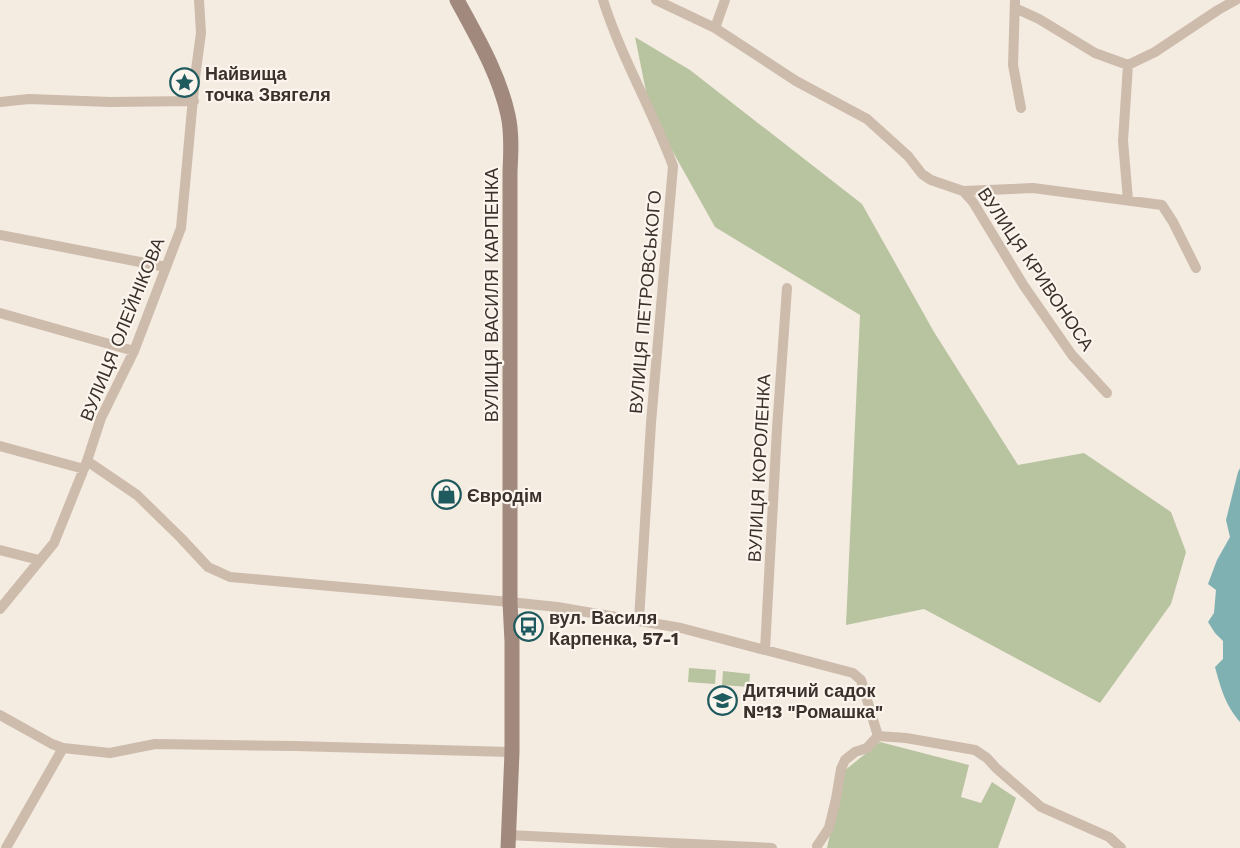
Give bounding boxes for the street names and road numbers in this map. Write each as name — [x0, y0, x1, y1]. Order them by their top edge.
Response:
street label: ВУЛИЦЯ ВАСИЛЯ КАРПЕНКА — [481, 168, 502, 422]
street label: ВУЛИЦЯ КРИВОНОСА — [974, 184, 1098, 354]
street label: ВУЛИЦЯ ПЕТРОВСЬКОГО — [625, 189, 665, 415]
street label: ВУЛИЦЯ ОЛЕЙНІКОВА — [76, 234, 168, 424]
street label: ВУЛИЦЯ КОРОЛЕНКА — [744, 373, 774, 563]

